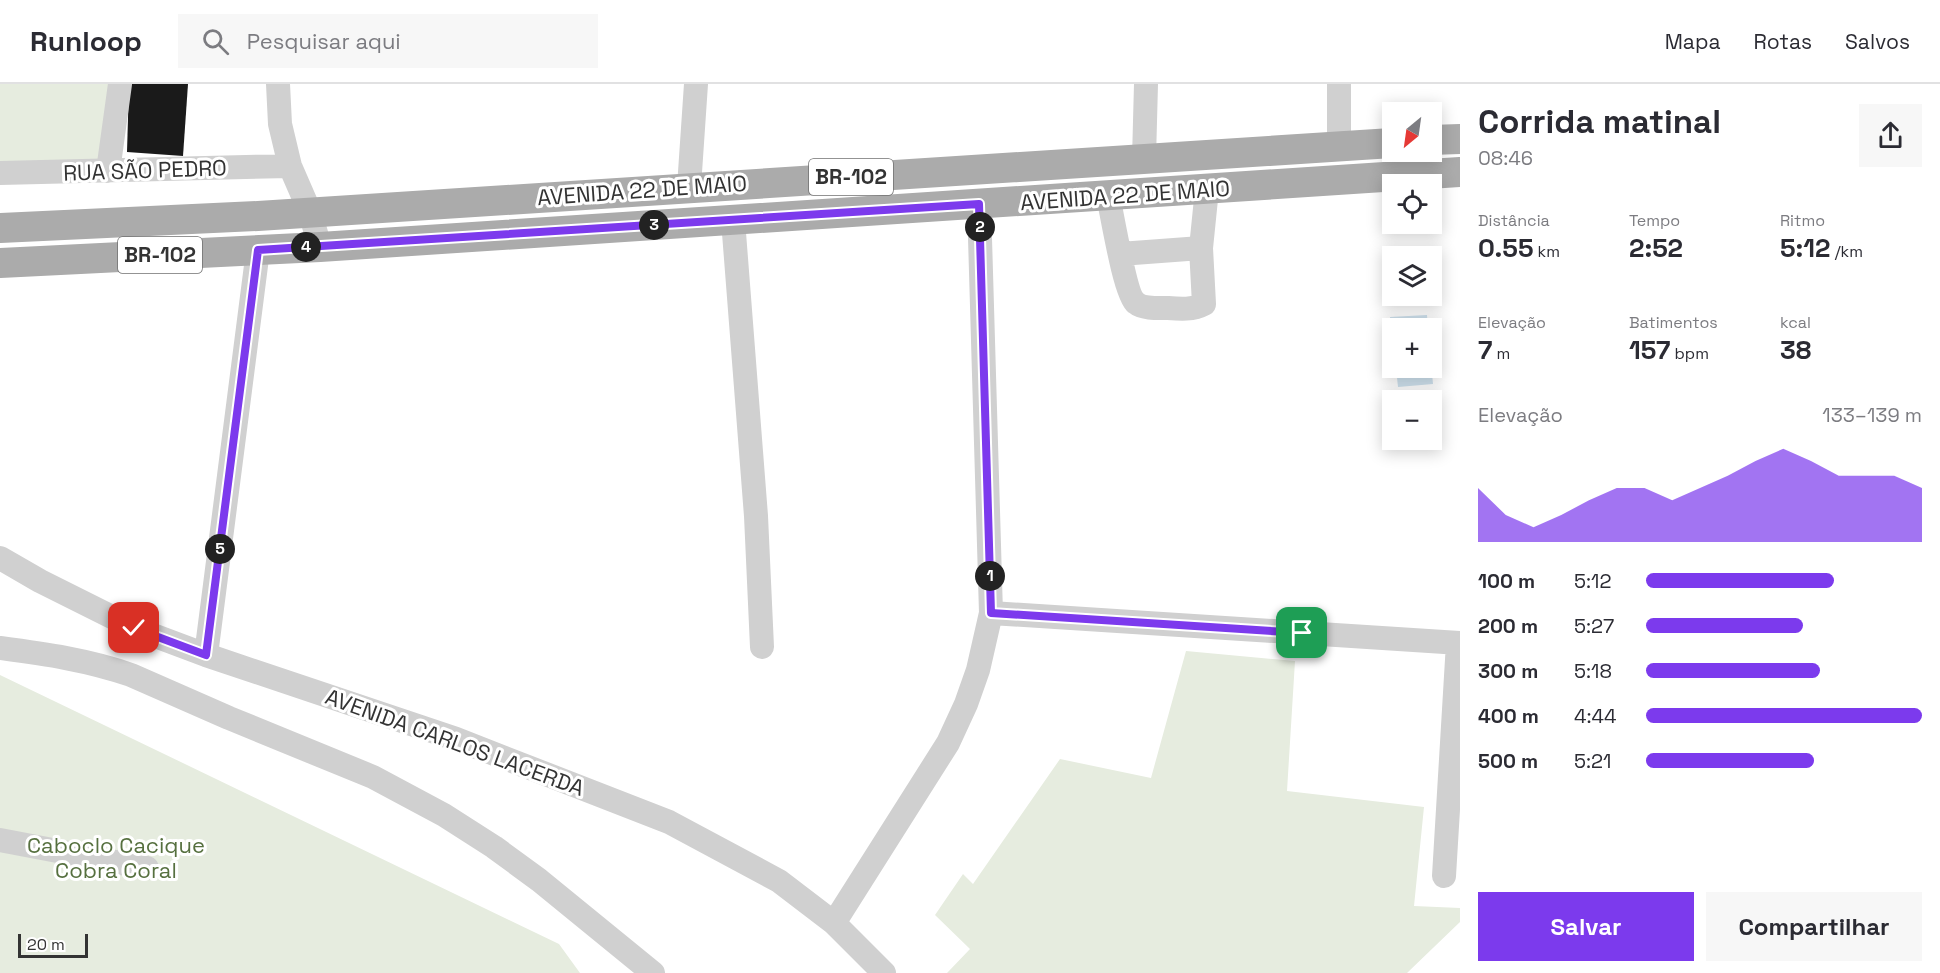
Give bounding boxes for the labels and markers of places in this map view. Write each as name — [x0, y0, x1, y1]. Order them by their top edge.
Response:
pin: 3 — [639, 210, 669, 240]
pin: 2 — [965, 212, 995, 242]
pin: 4 — [291, 232, 321, 262]
pin: 5 — [205, 534, 235, 564]
pin: 1 — [975, 561, 1005, 591]
pin — [108, 602, 159, 653]
pin — [1276, 607, 1327, 658]

